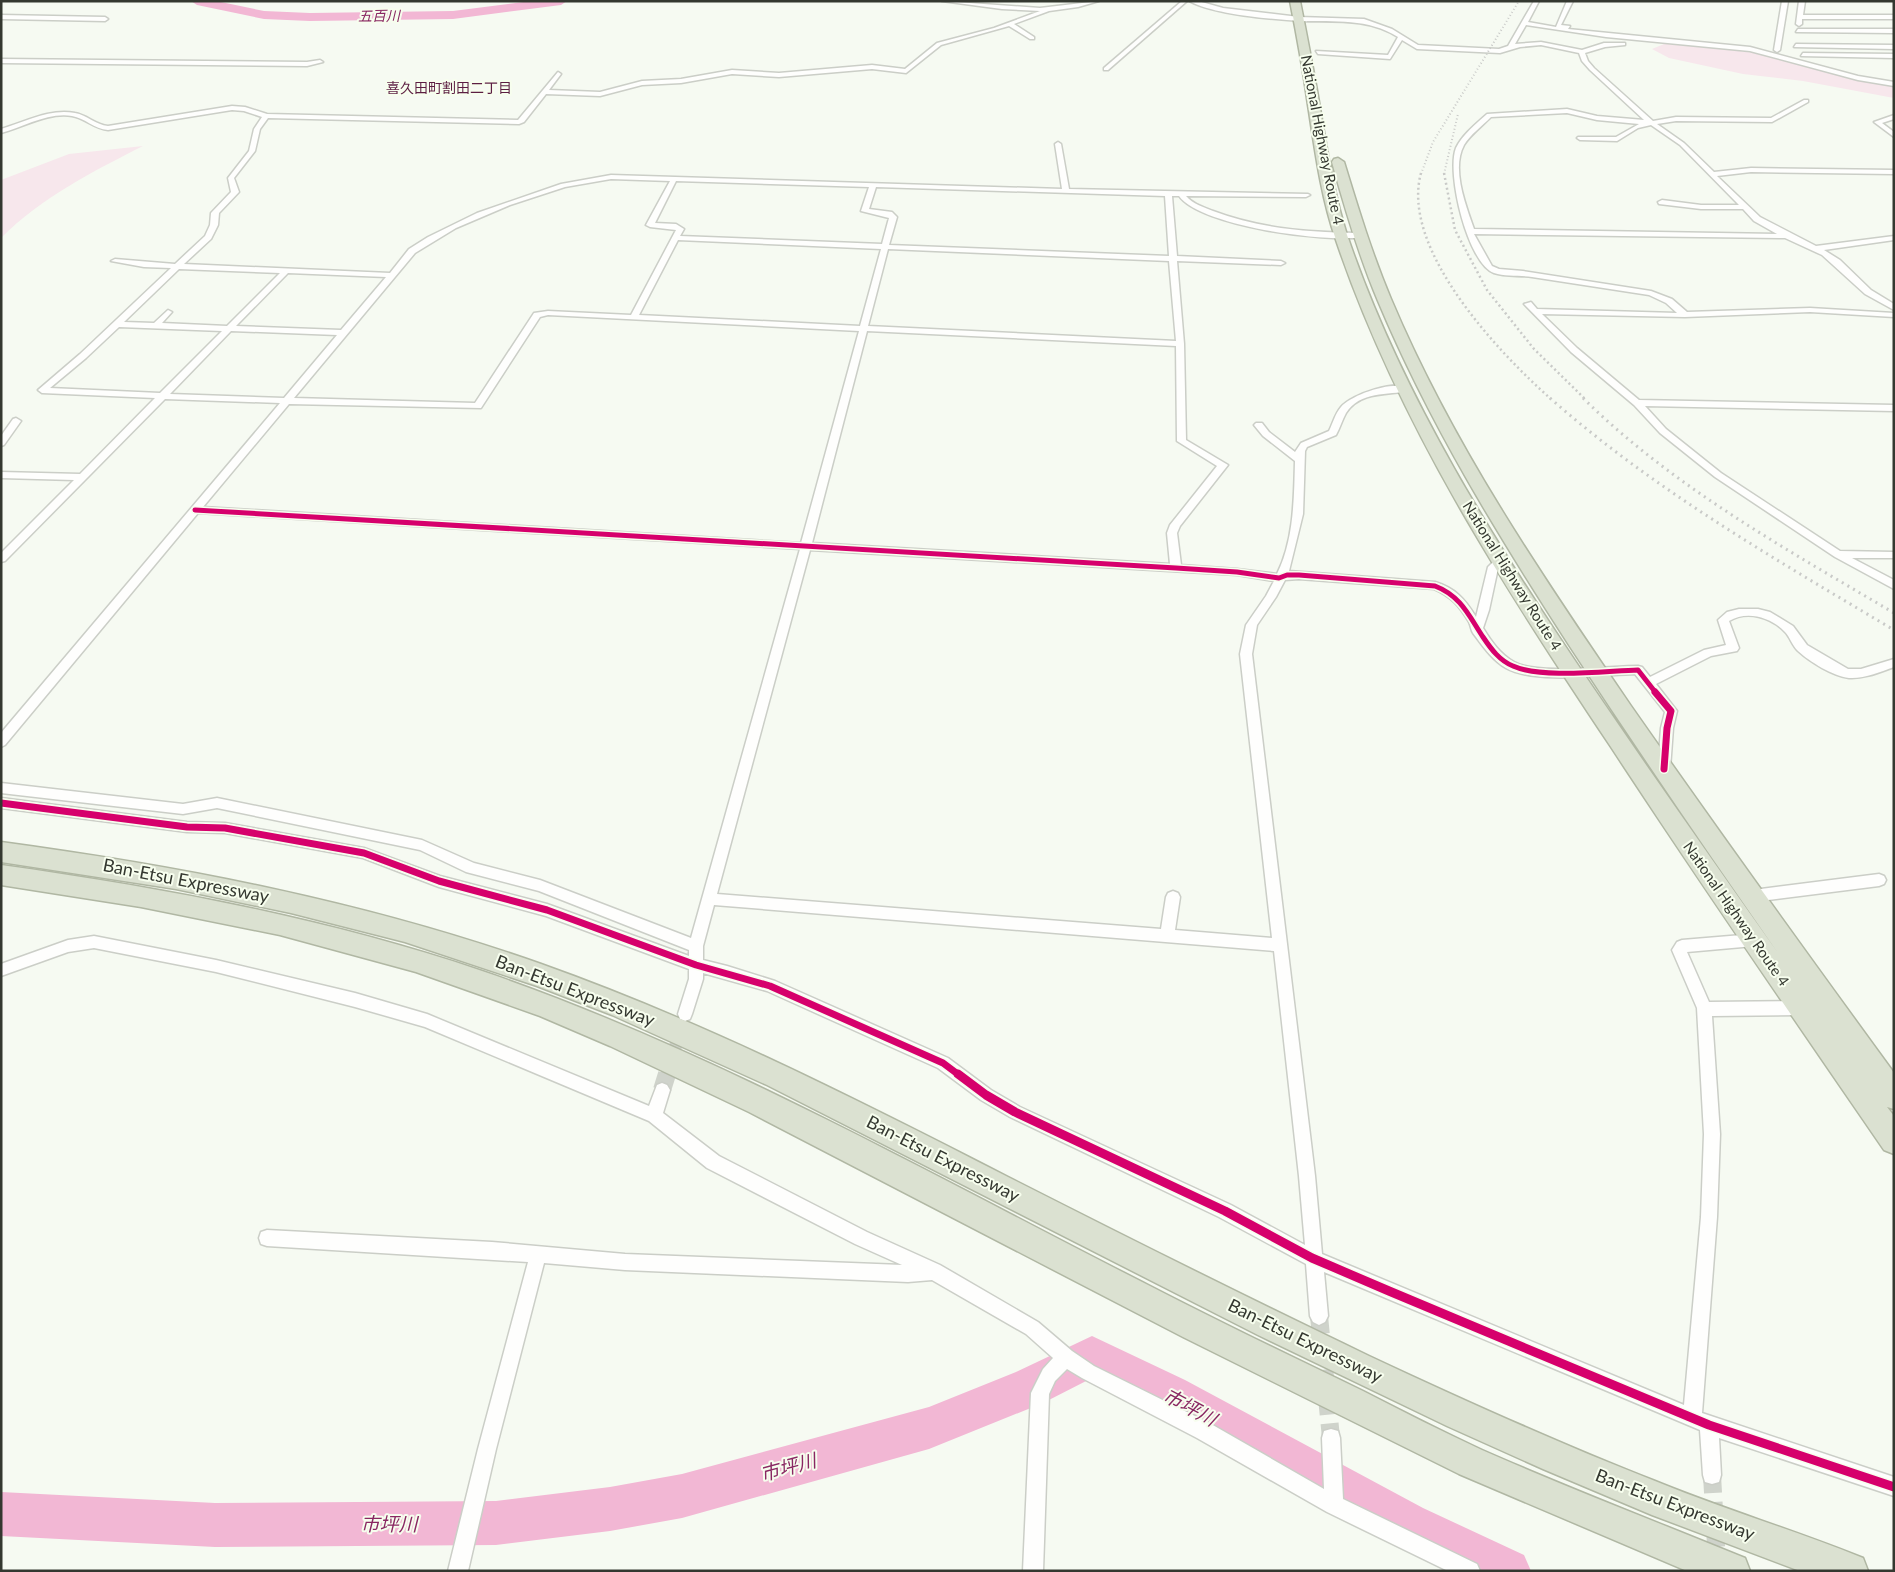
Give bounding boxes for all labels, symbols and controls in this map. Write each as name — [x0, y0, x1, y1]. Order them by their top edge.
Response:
water label: 五百川 — [358, 7, 402, 24]
street label: National Highway Route 4 — [1298, 53, 1348, 226]
district label: 喜久田町割田二丁目 — [386, 79, 512, 96]
street label: National Highway Route 4 — [1460, 498, 1566, 654]
street label: National Highway Route 4 — [1680, 838, 1794, 989]
street label: Ban-Etsu Expressway — [101, 853, 272, 907]
street label: Ban-Etsu Expressway — [493, 950, 659, 1031]
street label: Ban-Etsu Expressway — [863, 1110, 1024, 1207]
street label: Ban-Etsu Expressway — [1225, 1293, 1387, 1387]
water label: 市坪川 — [1160, 1383, 1223, 1431]
water label: 市坪川 — [757, 1448, 820, 1485]
street label: Ban-Etsu Expressway — [1593, 1464, 1759, 1545]
water label: 市坪川 — [360, 1512, 419, 1535]

